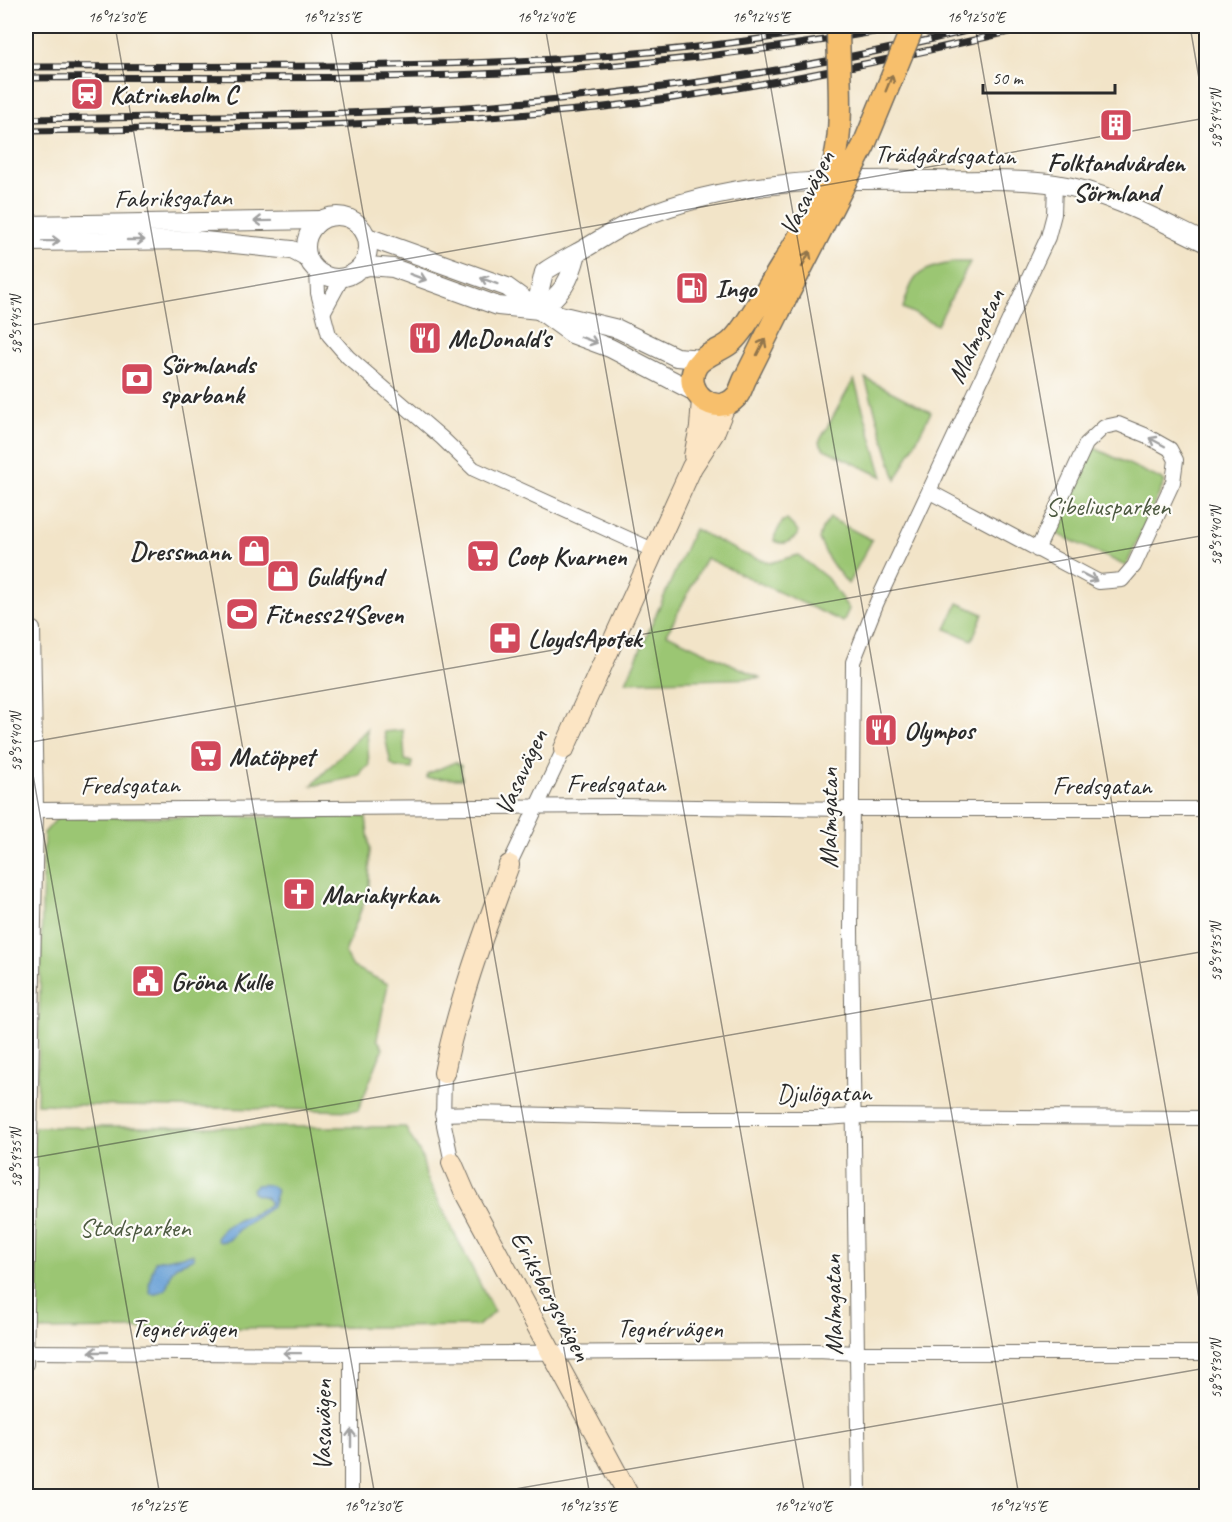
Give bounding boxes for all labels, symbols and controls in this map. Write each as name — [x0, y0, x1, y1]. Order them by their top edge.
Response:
text: 16°12'30"E — [88, 8, 148, 27]
text: 16°12'35"E — [303, 8, 363, 27]
text: 16°12'40"E — [517, 8, 577, 27]
text: 16°12'45"E — [732, 8, 792, 27]
text: 16°12'50"E — [947, 8, 1007, 27]
scale bar — [983, 57, 1115, 95]
text: 50 m — [992, 67, 1025, 89]
one-way arrow — [885, 74, 896, 93]
station icon: Katrineholm C — [69, 76, 105, 112]
place label: Katrineholm C — [110, 78, 241, 111]
text: 58°59'45"N — [1207, 86, 1226, 149]
building icon: Folktandvården Sörmland — [1098, 107, 1134, 143]
street label: Trädgårdsgatan — [874, 137, 1017, 173]
street label: Vasavägen — [772, 145, 843, 241]
place label: Folktandvården Sörmland — [1047, 146, 1187, 209]
street label: Fabriksgatan — [114, 180, 233, 216]
one-way arrow — [253, 215, 273, 227]
one-way arrow — [125, 234, 145, 246]
one-way arrow — [41, 236, 61, 247]
one-way arrow — [800, 251, 812, 268]
fuel station icon: Ingo — [674, 270, 710, 306]
place label: Ingo — [715, 272, 758, 305]
one-way arrow — [408, 273, 427, 284]
one-way arrow — [480, 274, 499, 285]
street label: Malmgatan — [940, 283, 1012, 389]
text: 58°59'45"N — [7, 292, 26, 355]
restaurant icon: McDonald's — [407, 320, 443, 356]
place label: McDonald's — [448, 322, 554, 355]
one-way arrow — [579, 335, 598, 346]
one-way arrow — [756, 338, 767, 356]
place label: Sörmlands sparbank — [160, 348, 258, 411]
bank icon: Sörmlands sparbank — [119, 361, 155, 397]
one-way arrow — [1149, 436, 1166, 448]
park label: Sibeliusparken — [1046, 490, 1172, 523]
text: 58°59'40"N — [1207, 503, 1226, 566]
shop icon: Dressmann — [236, 533, 272, 569]
place label: Dressmann — [130, 535, 233, 568]
supermarket icon: Coop Kvarnen — [465, 538, 501, 574]
place label: Coop Kvarnen — [506, 540, 628, 573]
shop icon: Guldfynd — [265, 558, 301, 594]
place label: Guldfynd — [306, 560, 387, 593]
one-way arrow — [1080, 571, 1097, 583]
sports icon: Fitness24Seven — [224, 596, 260, 632]
place label: Fitness24Seven — [265, 598, 405, 631]
pharmacy icon: LloydsApotek — [487, 620, 523, 656]
place label: LloydsApotek — [528, 622, 644, 655]
text: 58°59'40"N — [7, 709, 26, 772]
restaurant icon: Olympos — [863, 712, 899, 748]
place label: Olympos — [904, 714, 977, 747]
street label: Vasavägen — [487, 723, 555, 820]
supermarket icon: Matöppet — [188, 738, 224, 774]
place label: Matöppet — [229, 740, 319, 773]
street label: Fredsgatan — [566, 767, 667, 800]
street label: Malmgatan — [812, 767, 845, 869]
street label: Fredsgatan — [80, 768, 181, 802]
street label: Fredsgatan — [1052, 769, 1153, 802]
church icon: Mariakyrkan — [281, 876, 317, 912]
place label: Mariakyrkan — [322, 878, 441, 911]
text: 58°59'35"N — [1207, 919, 1226, 982]
public building icon: Gröna Kulle — [130, 963, 166, 999]
place label: Gröna Kulle — [171, 965, 274, 998]
street label: Djulögatan — [776, 1076, 873, 1110]
text: 58°59'35"N — [7, 1125, 26, 1188]
park label: Stadsparken — [79, 1211, 192, 1244]
street label: Eriksbergsvägen — [503, 1225, 599, 1367]
street label: Malmgatan — [816, 1254, 850, 1356]
street label: Tegnérvägen — [131, 1312, 237, 1345]
street label: Tegnérvägen — [617, 1312, 723, 1345]
text: 58°59'30"N — [1207, 1336, 1226, 1399]
one-way arrow — [88, 1346, 108, 1358]
one-way arrow — [283, 1347, 303, 1359]
street label: Vasavägen — [306, 1379, 339, 1471]
one-way arrow — [345, 1429, 357, 1449]
text: 16°12'25"E — [129, 1497, 189, 1516]
text: 16°12'30"E — [344, 1497, 404, 1516]
text: 16°12'35"E — [559, 1497, 619, 1516]
text: 16°12'40"E — [774, 1497, 834, 1516]
text: 16°12'45"E — [989, 1497, 1049, 1516]

